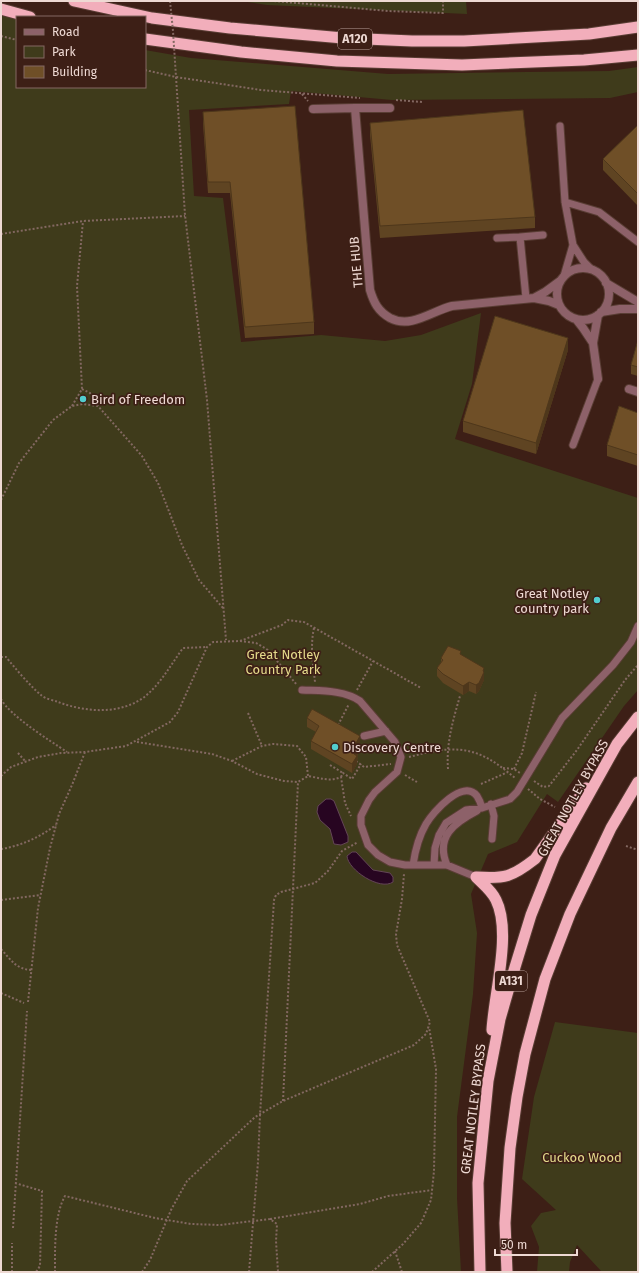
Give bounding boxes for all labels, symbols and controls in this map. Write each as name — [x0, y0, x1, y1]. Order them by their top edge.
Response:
legend — [16, 16, 146, 88]
text: Road — [52, 25, 80, 39]
road number: A120 — [338, 29, 372, 49]
text: Park — [52, 45, 76, 59]
text: Building — [52, 65, 98, 79]
street label: THE HUB — [346, 236, 366, 288]
place label: Bird of Freedom — [91, 392, 185, 407]
marker: Bird of Freedom — [78, 394, 88, 404]
place label: Great Notley country park — [514, 586, 590, 616]
marker: Great Notley country park — [592, 595, 602, 605]
park label: Great Notley Country Park — [246, 647, 321, 677]
street label: GREAT NOTLEY BYPASS — [535, 737, 611, 859]
place label: Discovery Centre — [343, 740, 441, 755]
marker: Discovery Centre — [330, 742, 340, 752]
road number: A131 — [495, 971, 527, 991]
street label: GREAT NOTLEY BYPASS — [458, 1043, 488, 1175]
park label: Cuckoo Wood — [542, 1150, 622, 1165]
scale bar — [495, 1231, 577, 1257]
text: 50 m — [501, 1238, 527, 1252]

